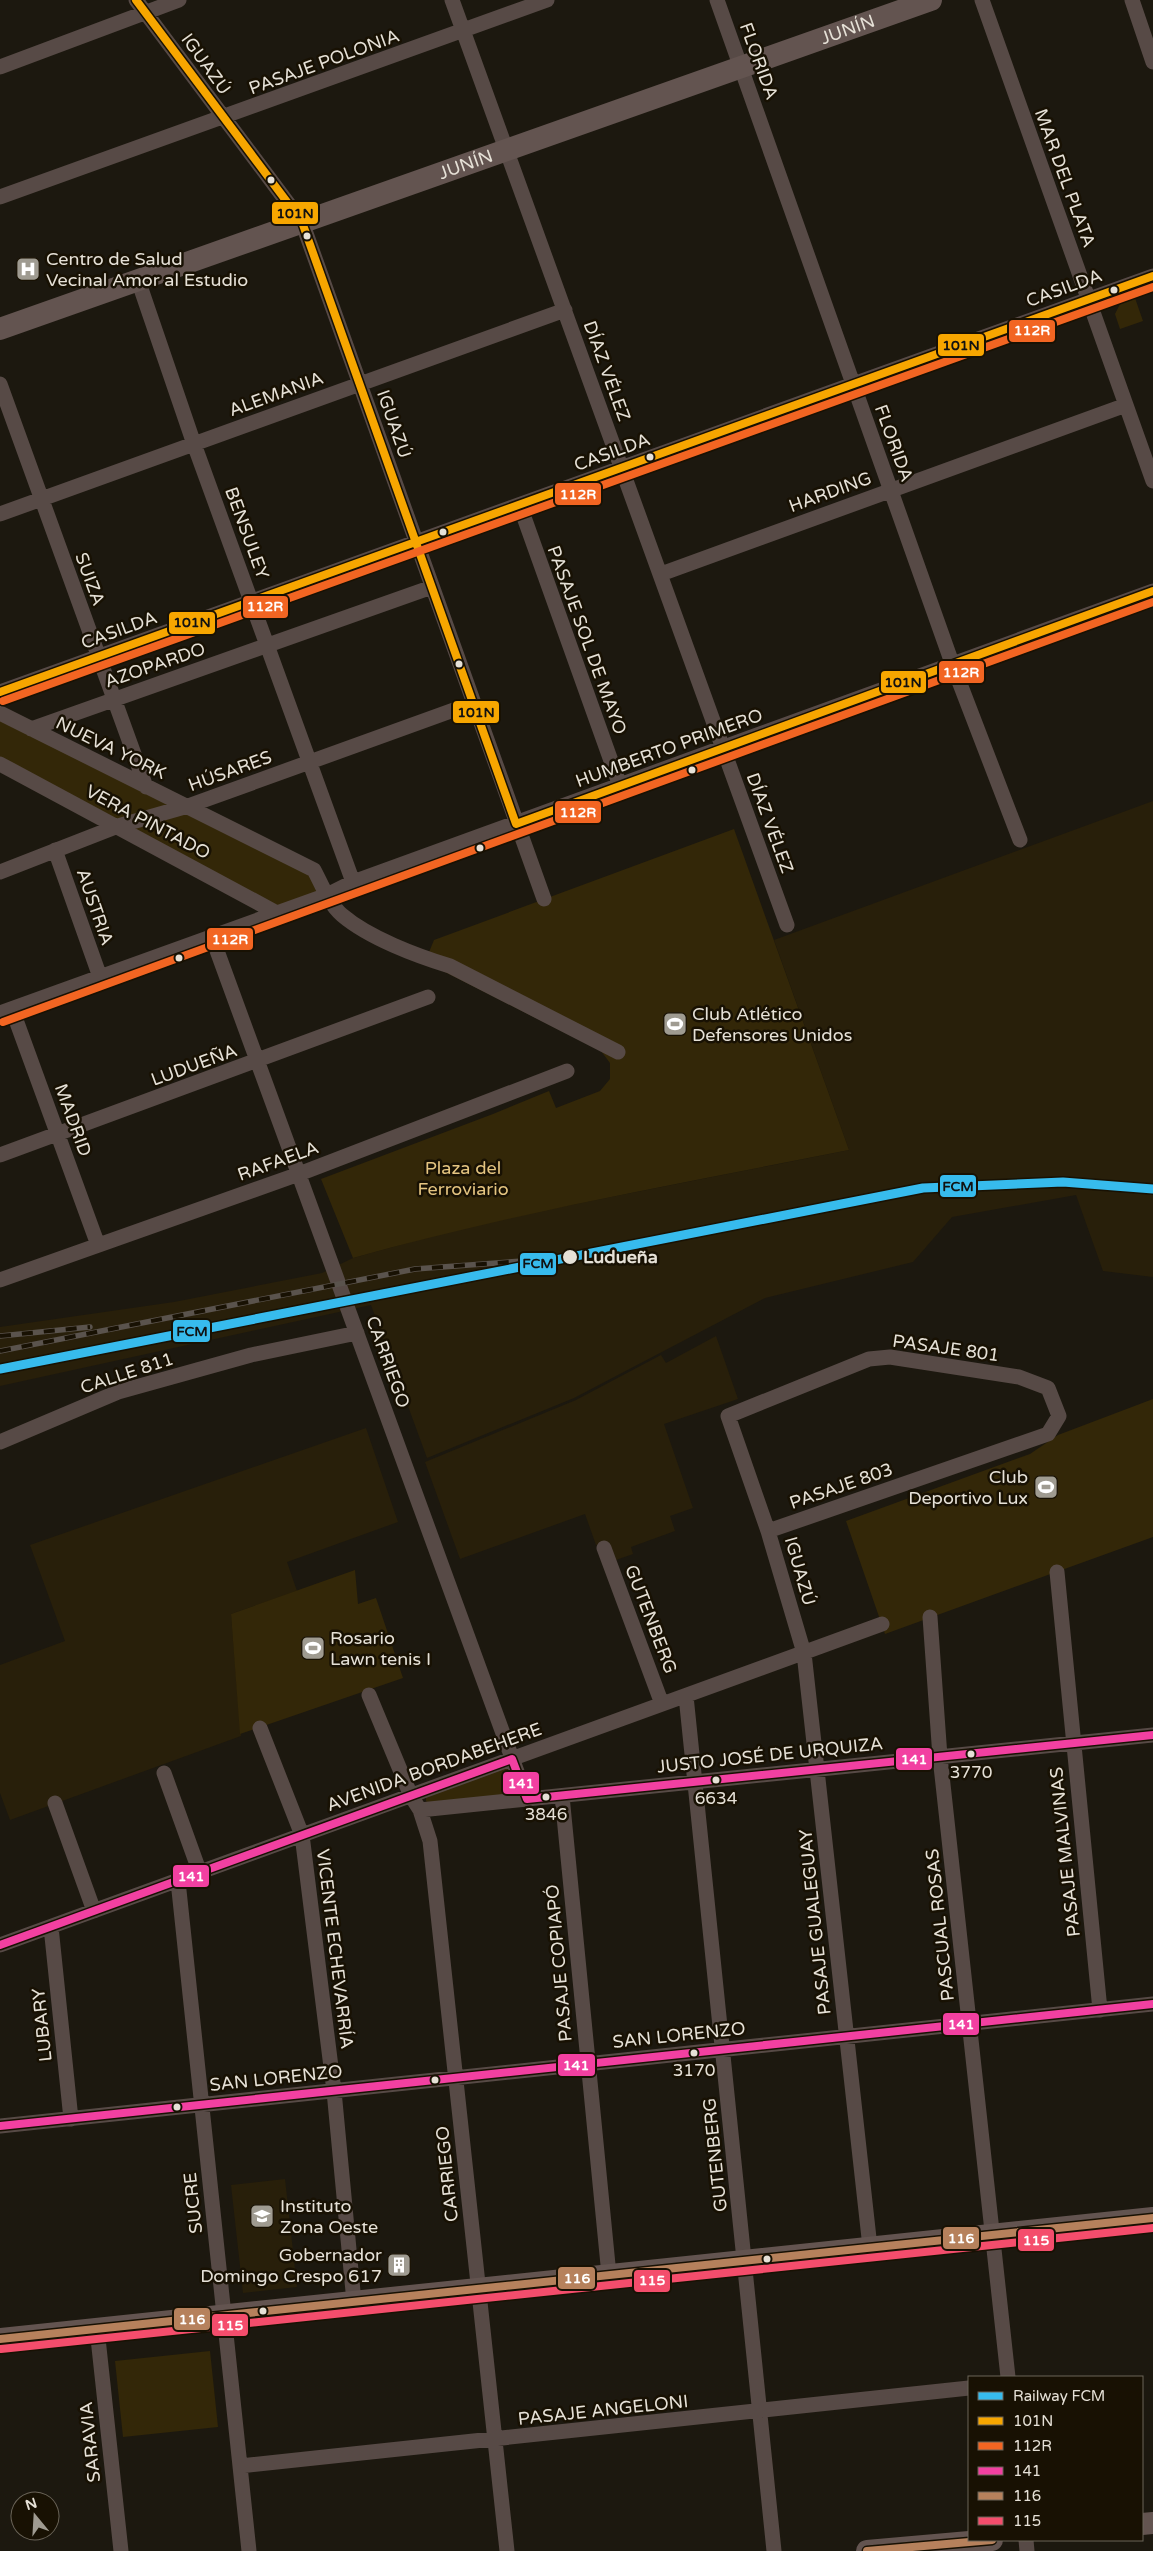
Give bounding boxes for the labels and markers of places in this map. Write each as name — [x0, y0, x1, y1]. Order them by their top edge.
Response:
unlabelled marker — [266, 175, 276, 185]
unlabelled marker — [302, 231, 312, 241]
place label: Centro de Salud Vecinal Amor al Estudio — [46, 248, 248, 291]
hospital icon: Centro de Salud Vecinal Amor al Estudio — [15, 256, 41, 282]
unlabelled marker — [1109, 285, 1119, 295]
unlabelled marker — [645, 452, 655, 462]
unlabelled marker — [438, 527, 448, 537]
unlabelled marker — [454, 659, 464, 669]
unlabelled marker — [687, 765, 697, 775]
unlabelled marker — [475, 843, 485, 853]
unlabelled marker — [174, 953, 184, 963]
place label: Club Atlético Defensores Unidos — [692, 1003, 852, 1046]
sports icon: Club Atlético Defensores Unidos — [662, 1011, 688, 1037]
place label: Ludueña — [583, 1246, 658, 1268]
marker: Ludueña — [561, 1248, 579, 1266]
place label: Club Deportivo Lux — [908, 1466, 1028, 1509]
sports icon: Club Deportivo Lux — [1033, 1474, 1059, 1500]
place label: Rosario Lawn tenis I — [330, 1627, 431, 1670]
sports icon: Rosario Lawn tenis I — [300, 1635, 326, 1661]
marker: 3770 — [966, 1749, 976, 1759]
place label: 3770 — [950, 1762, 992, 1783]
marker: 6634 — [711, 1775, 721, 1785]
place label: 6634 — [695, 1788, 738, 1809]
marker: 3846 — [541, 1792, 551, 1802]
place label: 3846 — [525, 1804, 567, 1825]
marker: 3170 — [689, 2048, 699, 2058]
place label: 3170 — [673, 2060, 715, 2081]
unlabelled marker — [430, 2075, 440, 2085]
unlabelled marker — [172, 2102, 182, 2112]
place label: Instituto Zona Oeste — [280, 2195, 378, 2238]
school or university icon: Instituto Zona Oeste — [249, 2203, 275, 2229]
place label: Gobernador Domingo Crespo 617 — [200, 2244, 382, 2287]
building icon: Gobernador Domingo Crespo 617 — [386, 2252, 412, 2278]
unlabelled marker — [762, 2254, 772, 2264]
unlabelled marker — [258, 2306, 268, 2316]

